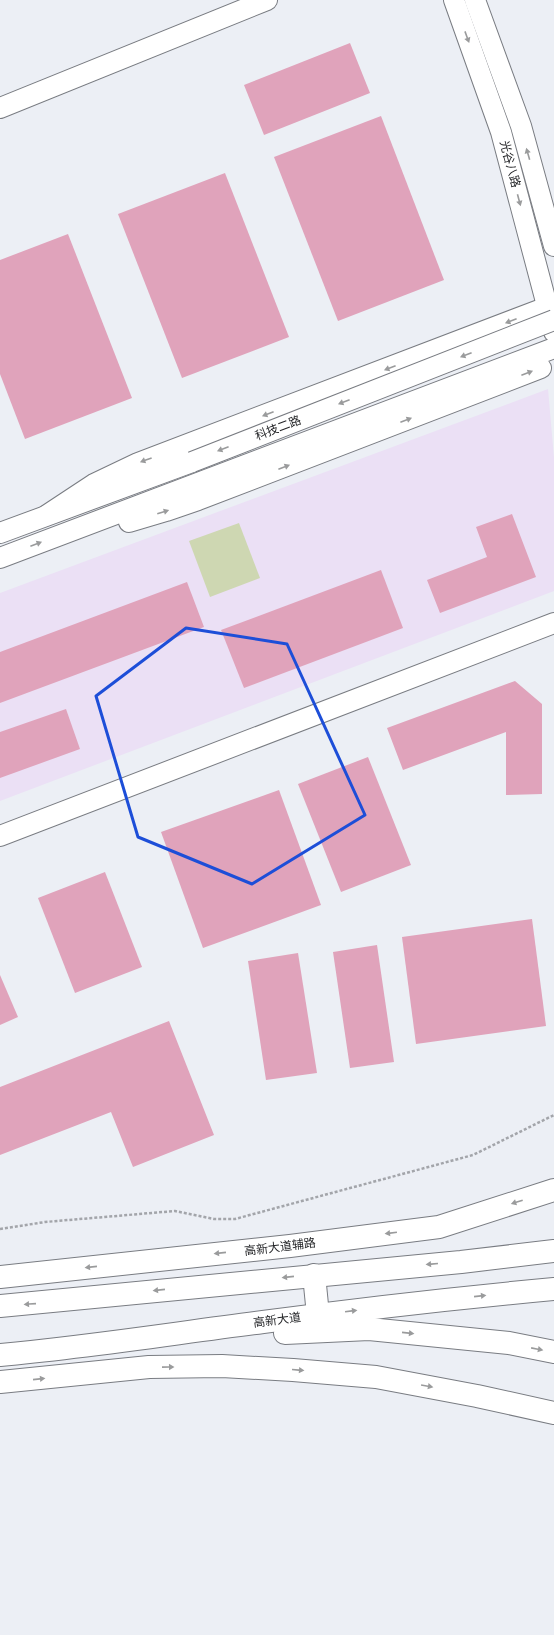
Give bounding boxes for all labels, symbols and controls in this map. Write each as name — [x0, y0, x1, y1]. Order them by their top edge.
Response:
one-way arrow — [465, 31, 471, 43]
street label: 光谷八路 — [497, 139, 523, 189]
one-way arrow — [525, 148, 531, 161]
one-way arrow — [517, 194, 523, 207]
one-way arrow — [505, 319, 517, 325]
one-way arrow — [459, 352, 471, 358]
one-way arrow — [383, 365, 395, 371]
one-way arrow — [521, 370, 533, 376]
one-way arrow — [338, 400, 350, 406]
one-way arrow — [262, 411, 274, 417]
street label: 科技二路 — [253, 413, 303, 443]
one-way arrow — [400, 416, 412, 422]
one-way arrow — [217, 447, 229, 453]
one-way arrow — [140, 457, 152, 463]
one-way arrow — [279, 463, 291, 469]
one-way arrow — [157, 509, 169, 515]
one-way arrow — [31, 541, 43, 547]
one-way arrow — [511, 1199, 523, 1205]
one-way arrow — [385, 1230, 397, 1236]
street label: 高新大道辅路 — [243, 1236, 317, 1258]
one-way arrow — [214, 1250, 226, 1257]
one-way arrow — [426, 1261, 438, 1268]
one-way arrow — [85, 1264, 97, 1271]
one-way arrow — [282, 1274, 294, 1281]
one-way arrow — [153, 1287, 165, 1294]
one-way arrow — [474, 1293, 486, 1300]
one-way arrow — [24, 1300, 36, 1307]
one-way arrow — [345, 1308, 357, 1314]
street label: 高新大道 — [252, 1310, 302, 1330]
one-way arrow — [402, 1330, 414, 1336]
one-way arrow — [531, 1346, 543, 1352]
one-way arrow — [162, 1364, 175, 1370]
one-way arrow — [292, 1367, 304, 1373]
one-way arrow — [33, 1375, 45, 1382]
one-way arrow — [421, 1384, 433, 1390]

